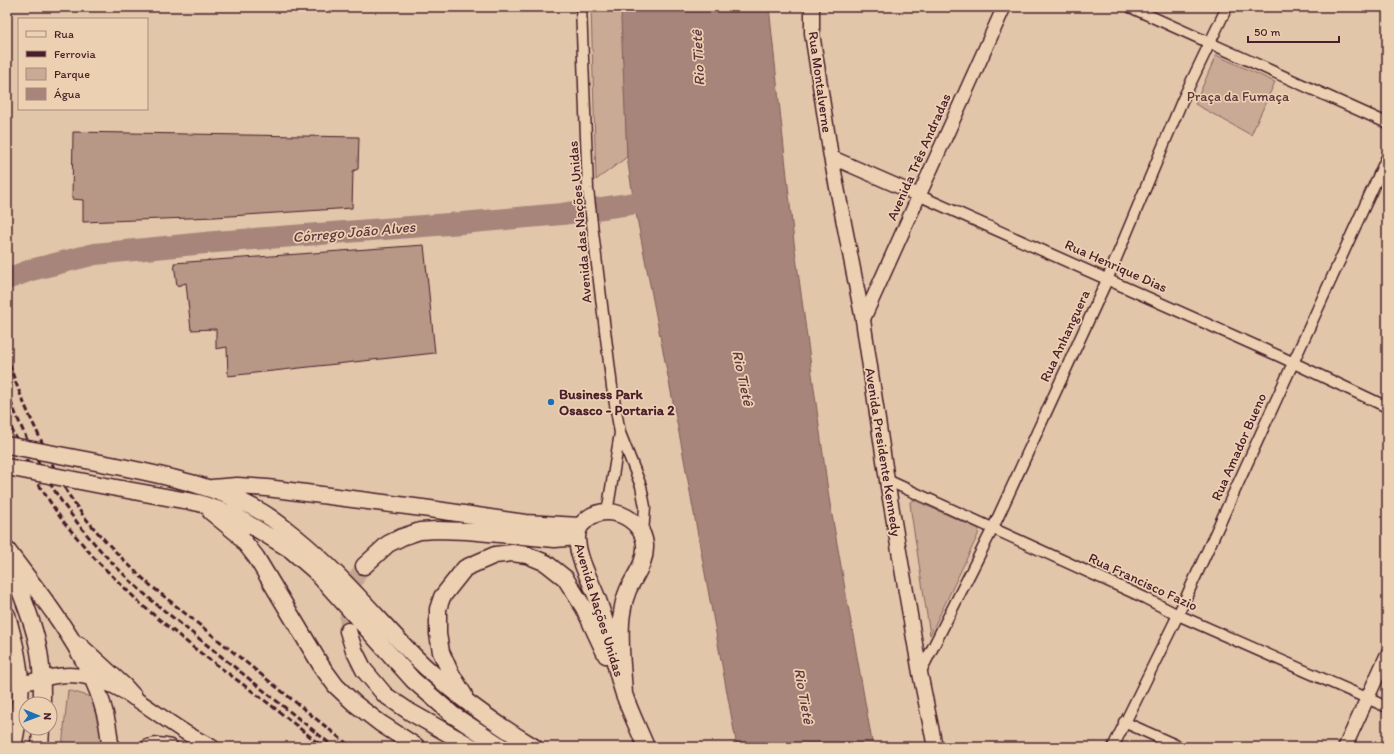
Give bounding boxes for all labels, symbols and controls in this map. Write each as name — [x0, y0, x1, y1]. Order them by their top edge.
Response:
legend — [18, 18, 148, 110]
scale bar — [1248, 18, 1339, 44]
text: 50 m — [1254, 25, 1280, 39]
text: Rua — [54, 27, 74, 41]
water label: Rio Tietê — [687, 28, 708, 86]
street label: Rua Montalverne — [804, 30, 836, 134]
text: Ferrovia — [54, 47, 96, 61]
text: Parque — [54, 67, 90, 81]
text: Água — [54, 87, 80, 101]
park label: Praça da Fumaça — [1187, 88, 1290, 105]
street label: Avenida Três Andradas — [883, 91, 955, 223]
street label: Avenida das Nações Unidas — [564, 140, 596, 304]
water label: Córrego João Alves — [292, 218, 417, 246]
street label: Rua Henrique Dias — [1062, 236, 1170, 296]
street label: Rua Anhanguera — [1036, 287, 1094, 385]
water label: Rio Tietê — [728, 349, 758, 409]
street label: Avenida Presidente Kennedy — [861, 366, 905, 538]
place label: Business Park Osasco - Portaria 2 — [559, 386, 675, 419]
street label: Rua Amador Bueno — [1208, 391, 1270, 503]
marker: Business Park Osasco - Portaria 2 — [546, 397, 556, 407]
street label: Avenida Nações Unidas — [571, 541, 627, 679]
street label: Rua Francisco Fazio — [1086, 549, 1200, 615]
water label: Rio Tietê — [790, 667, 818, 727]
north arrow — [18, 696, 58, 736]
text: N — [41, 712, 54, 720]

